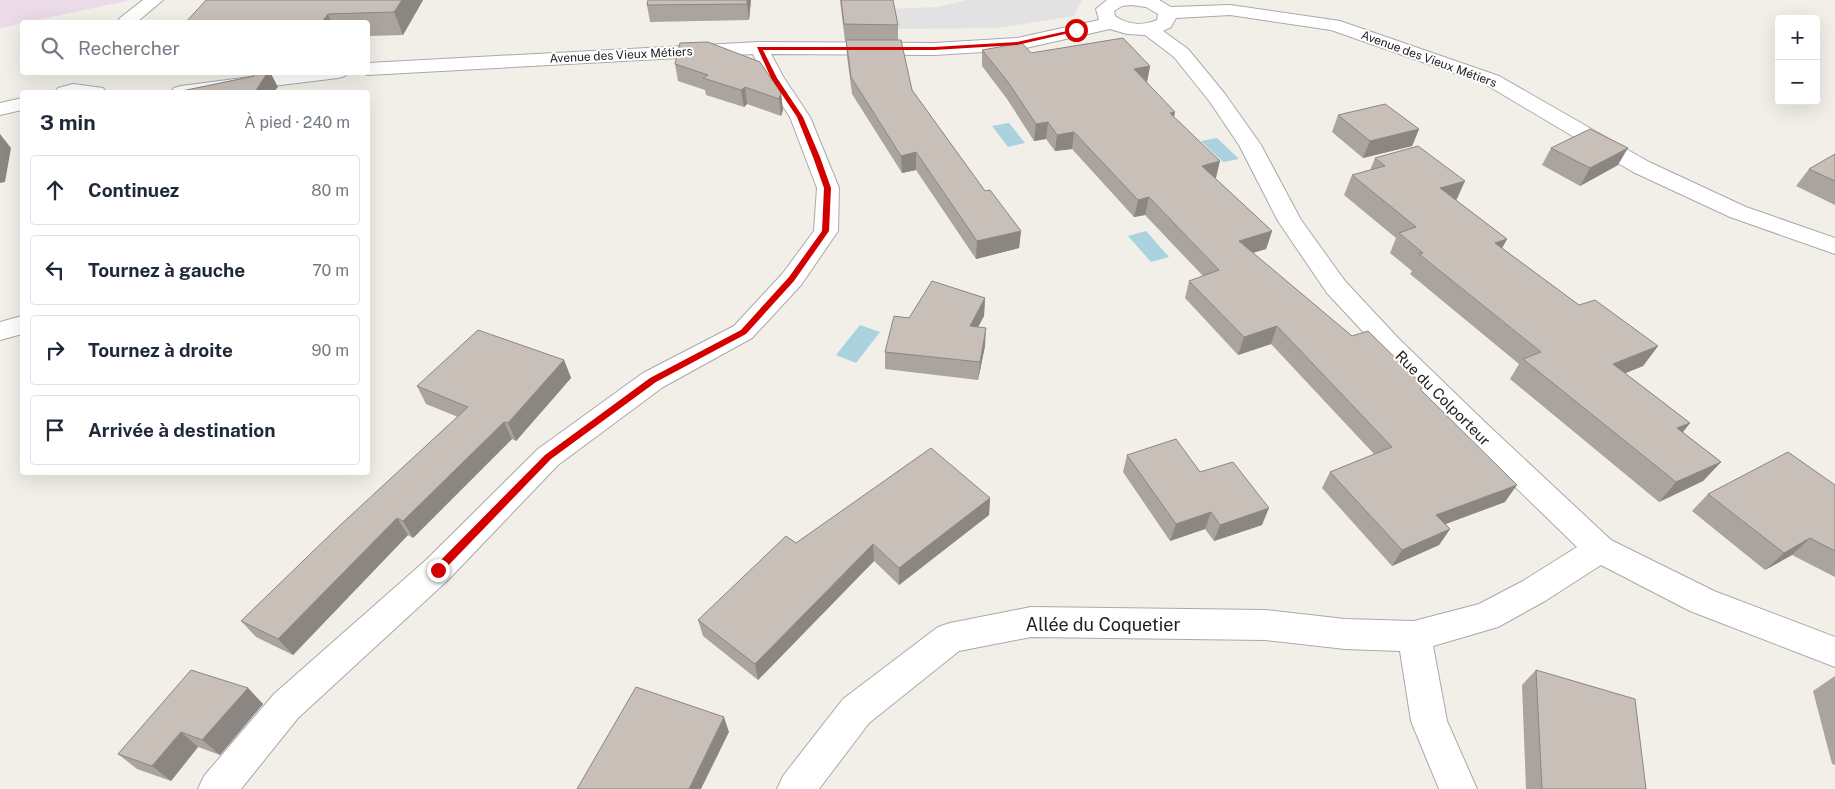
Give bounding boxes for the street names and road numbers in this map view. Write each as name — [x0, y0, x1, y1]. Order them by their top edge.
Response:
street label: Avenue des Vieux Métiers — [1359, 28, 1499, 90]
street label: Avenue des Vieux Métiers — [549, 44, 693, 66]
street label: Rue du Colporteur — [1392, 347, 1494, 449]
street label: Allée du Coquetier — [1025, 614, 1181, 635]

